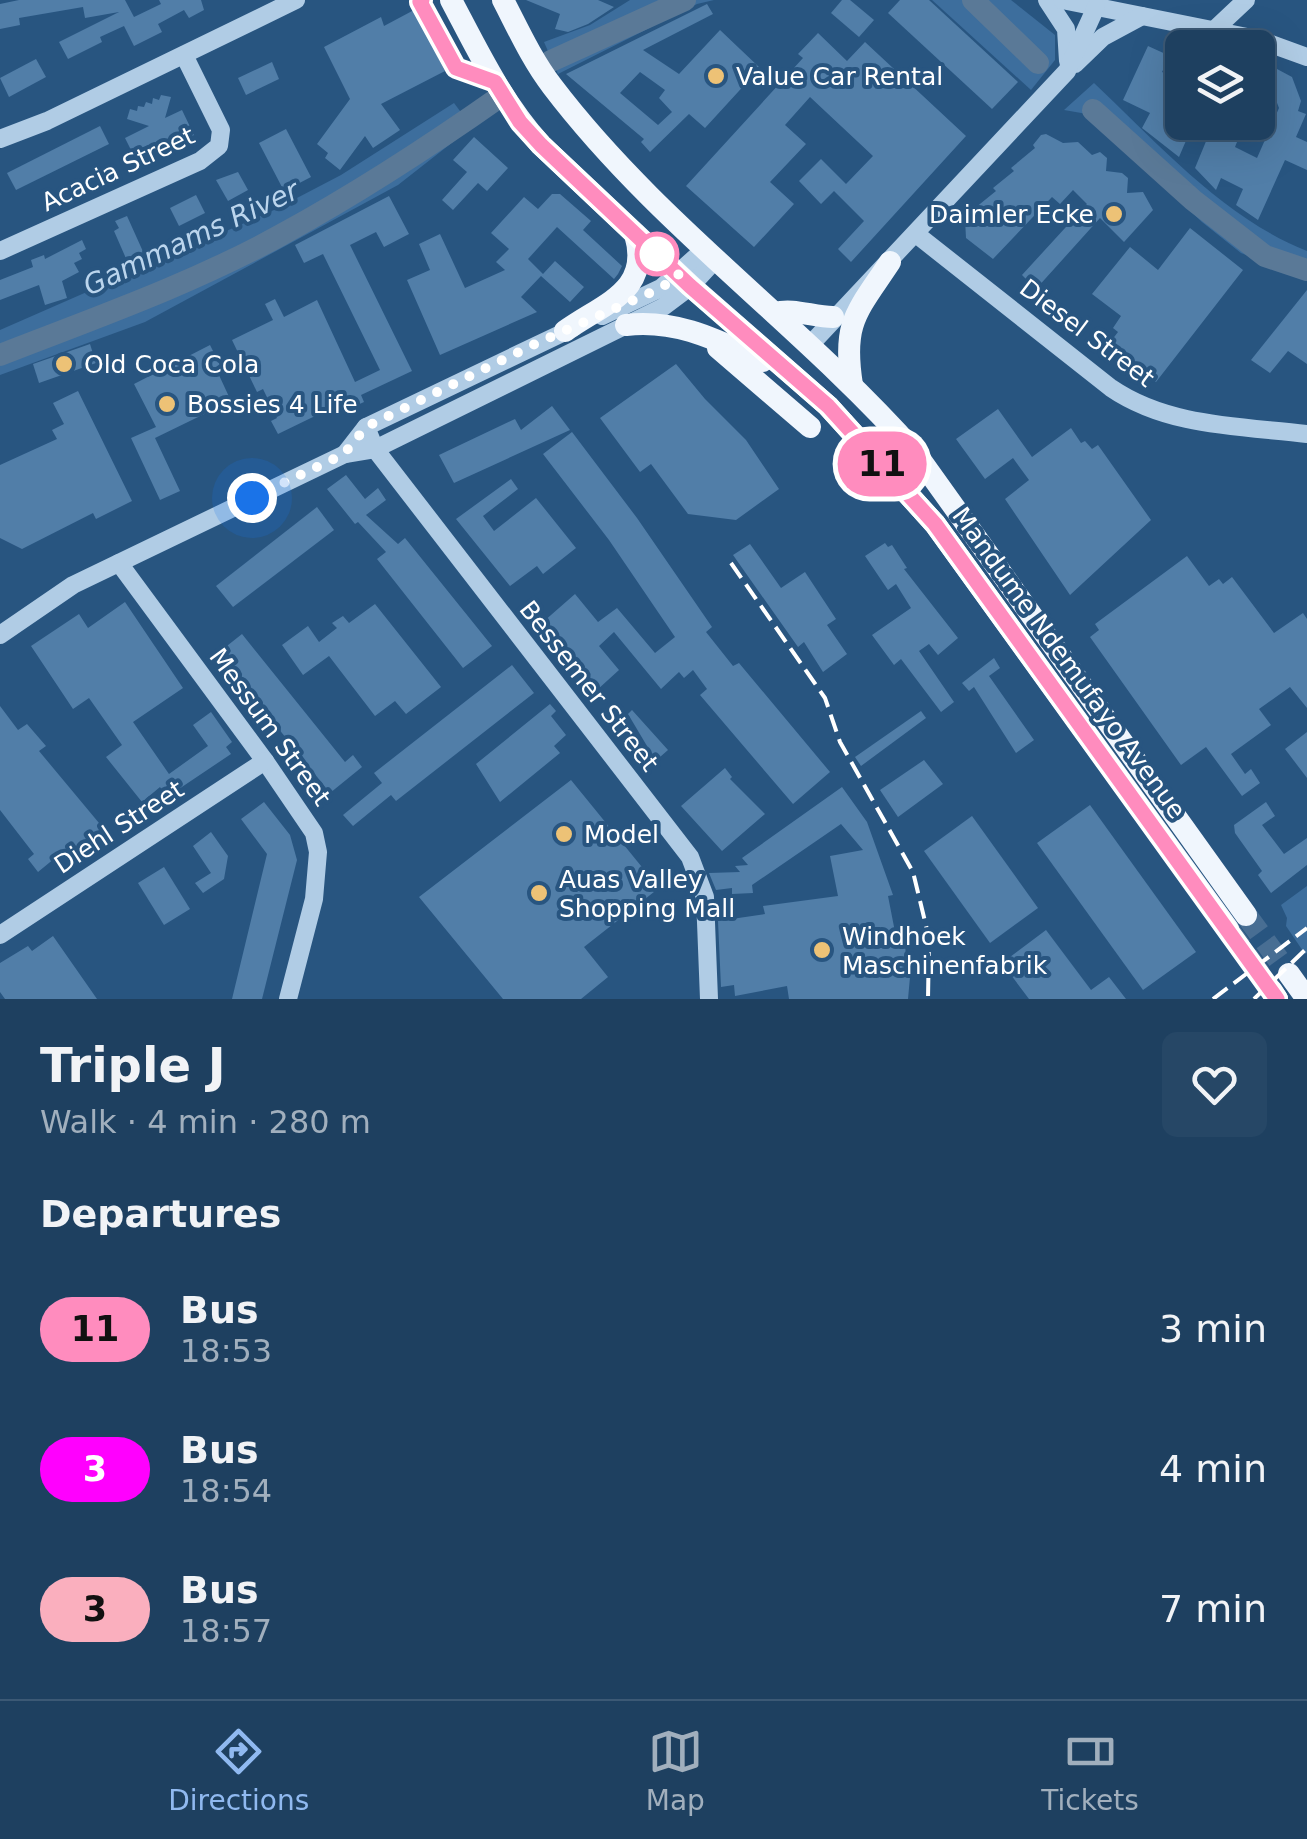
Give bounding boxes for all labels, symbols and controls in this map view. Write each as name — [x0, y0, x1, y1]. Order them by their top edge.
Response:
map controls — [1165, 30, 1275, 140]
button: layers — [1165, 30, 1275, 140]
place label: Value Car Rental — [736, 62, 943, 91]
marker: Value Car Rental — [705, 65, 727, 87]
street label: Acacia Street — [37, 121, 199, 217]
water label: Gammams River — [78, 173, 305, 302]
place label: Daimler Ecke — [929, 200, 1094, 229]
marker: Daimler Ecke — [1103, 203, 1125, 225]
unlabelled marker — [636, 233, 678, 275]
street label: Diesel Street — [1014, 273, 1160, 393]
place label: Old Coca Cola — [84, 350, 259, 379]
marker: Old Coca Cola — [53, 353, 75, 375]
place label: Bossies 4 Life — [187, 390, 358, 419]
marker: Bossies 4 Life — [156, 393, 178, 415]
line badge: 11 — [837, 432, 927, 496]
text: 11 — [858, 444, 906, 484]
your location — [227, 473, 277, 523]
street label: Mandume Ndemufayo Avenue — [946, 502, 1192, 824]
street label: Bessemer Street — [514, 595, 665, 777]
street label: Messum Street — [203, 643, 337, 811]
street label: Diehl Street — [49, 774, 189, 880]
place label: Model — [584, 820, 659, 849]
marker: Model — [553, 823, 575, 845]
place label: Auas Valley Shopping Mall — [559, 865, 735, 923]
marker: Auas Valley Shopping Mall — [528, 882, 550, 904]
place label: Windhoek Maschinenfabrik — [842, 922, 1048, 980]
marker: Windhoek Maschinenfabrik — [811, 939, 833, 961]
button: heart — [1162, 1032, 1267, 1137]
text: Triple J — [40, 1037, 226, 1093]
text: Walk · 4 min · 280 m — [40, 1103, 371, 1141]
text: Departures — [40, 1192, 281, 1236]
text: Bus — [180, 1288, 259, 1332]
text: 3 min — [1159, 1307, 1267, 1351]
text: 11 — [71, 1309, 119, 1349]
text: 18:53 — [180, 1332, 272, 1370]
text: Bus — [180, 1428, 259, 1472]
text: 4 min — [1159, 1447, 1267, 1491]
text: 3 — [83, 1449, 107, 1489]
text: 18:54 — [180, 1472, 272, 1510]
text: Bus — [180, 1568, 259, 1612]
text: 7 min — [1159, 1587, 1267, 1631]
text: 3 — [83, 1589, 107, 1629]
text: 18:57 — [180, 1612, 272, 1650]
tab: Directions — [168, 1724, 309, 1817]
tab: Map — [646, 1724, 705, 1817]
tab: Tickets — [1041, 1724, 1139, 1817]

